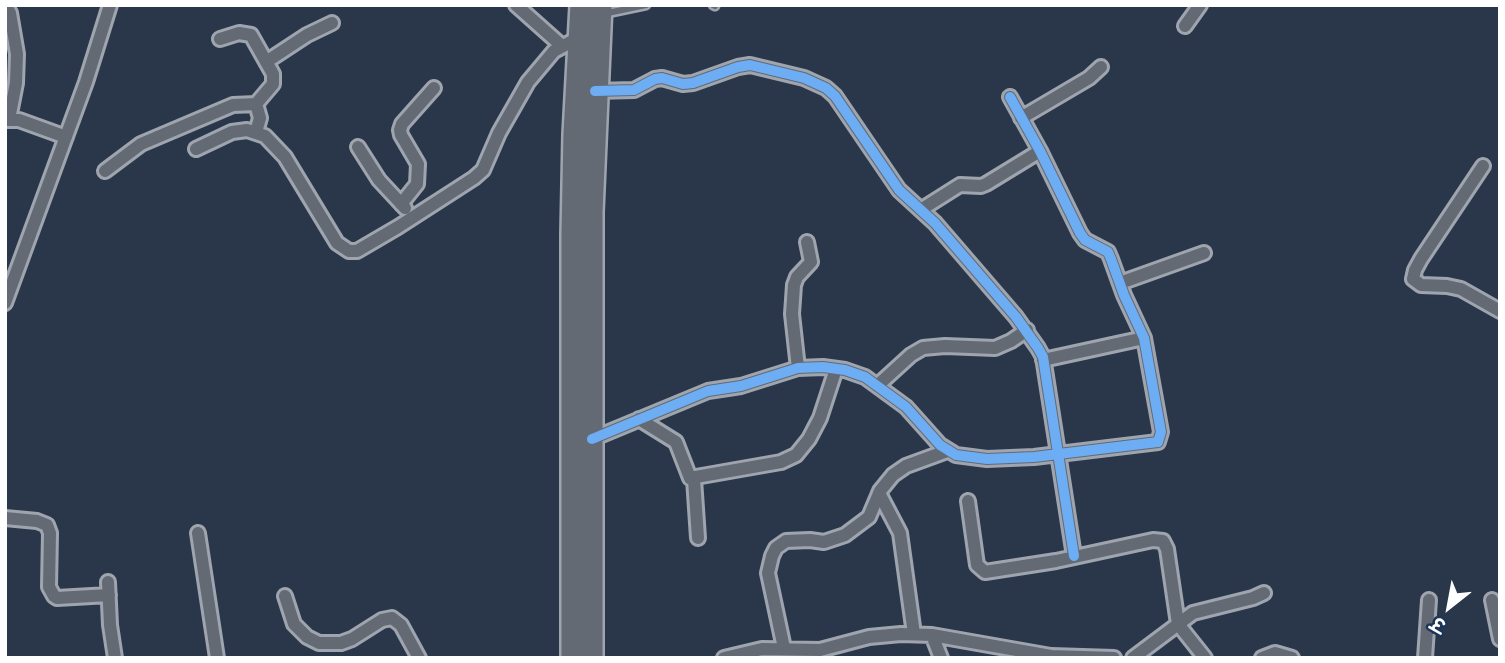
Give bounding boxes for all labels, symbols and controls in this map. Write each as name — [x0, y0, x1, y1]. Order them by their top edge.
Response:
north arrow — [1414, 572, 1484, 642]
text: उ — [1426, 611, 1450, 639]

